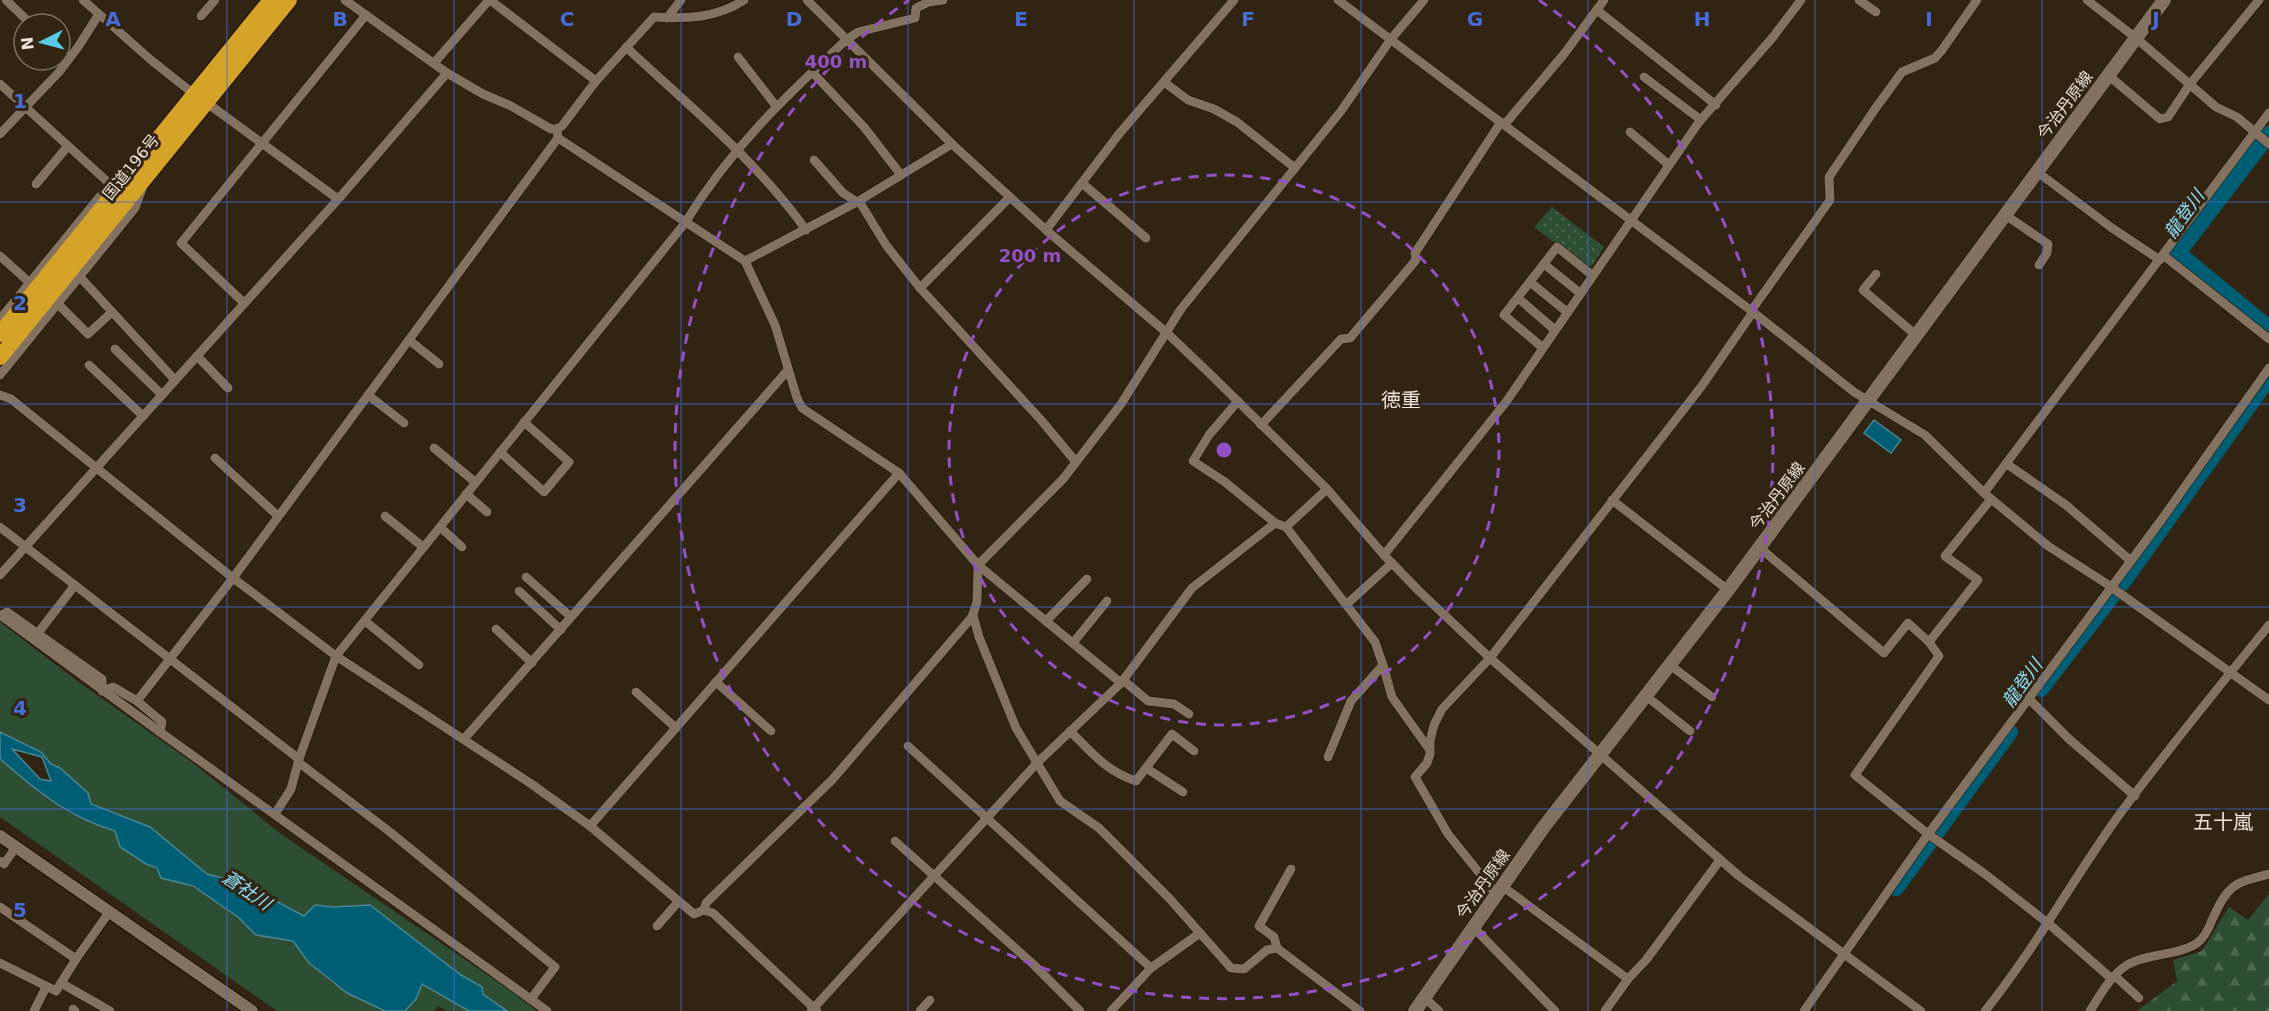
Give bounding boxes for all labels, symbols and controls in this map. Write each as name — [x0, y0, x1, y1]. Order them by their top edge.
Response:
text: A — [105, 7, 121, 31]
text: B — [332, 7, 348, 31]
text: C — [560, 7, 574, 31]
text: D — [786, 7, 802, 31]
text: E — [1014, 7, 1028, 31]
text: F — [1241, 7, 1255, 31]
text: G — [1467, 7, 1483, 31]
text: H — [1694, 7, 1710, 31]
text: I — [1925, 7, 1933, 31]
text: J — [2150, 7, 2160, 31]
north arrow — [12, 12, 72, 72]
text: N — [17, 36, 38, 51]
text: 400 m — [805, 51, 867, 72]
street label: 今治丹原線 — [2033, 67, 2097, 143]
text: 1 — [13, 89, 27, 113]
street label: 国道196号 — [99, 131, 163, 203]
water label: 龍登川 — [2160, 184, 2210, 242]
text: 200 m — [999, 245, 1061, 266]
text: 2 — [13, 291, 27, 315]
district label: 徳重 — [1381, 388, 1421, 412]
centre of rings — [1214, 440, 1234, 460]
street label: 今治丹原線 — [1745, 458, 1809, 534]
text: 3 — [13, 493, 27, 517]
water label: 龍登川 — [1998, 653, 2048, 711]
text: 4 — [13, 696, 27, 720]
district label: 五十嵐 — [2193, 810, 2253, 834]
street label: 今治丹原線 — [1452, 846, 1514, 922]
water label: 蒼社川 — [219, 866, 277, 915]
text: 5 — [13, 898, 27, 922]

